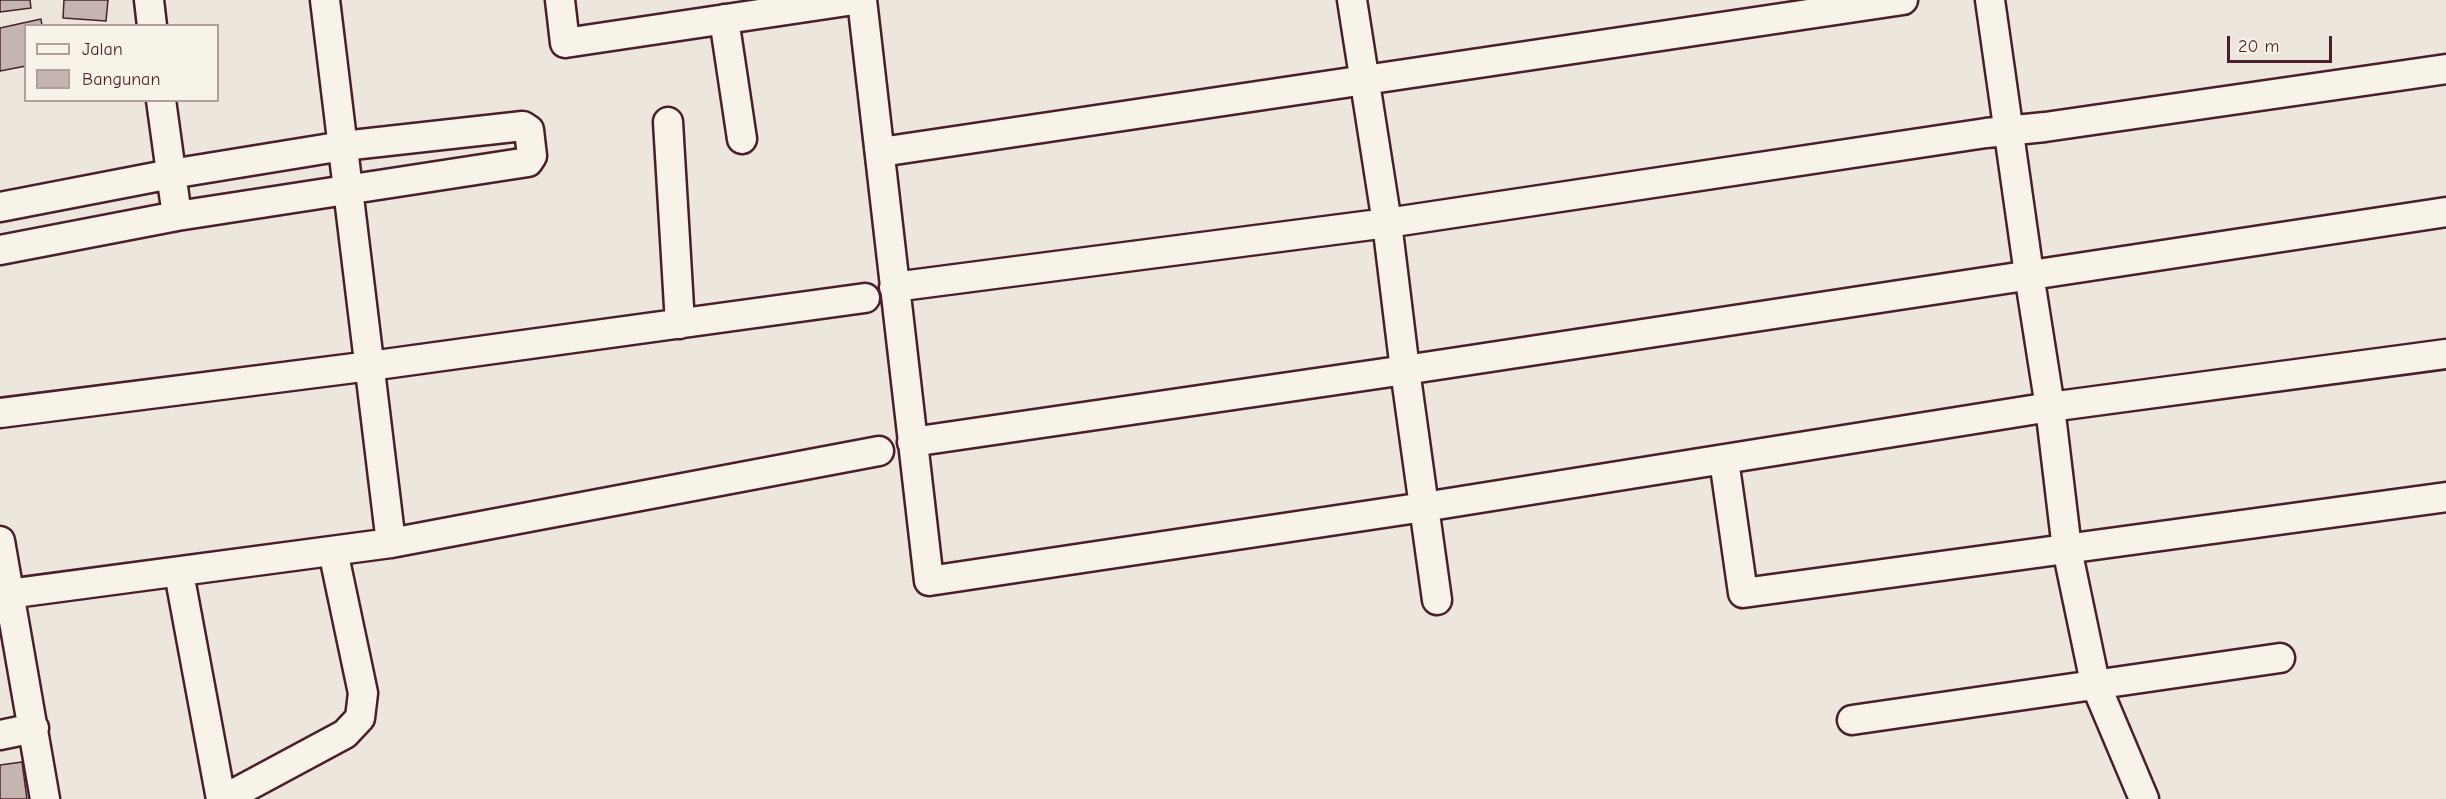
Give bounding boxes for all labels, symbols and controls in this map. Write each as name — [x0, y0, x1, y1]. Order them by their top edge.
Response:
legend — [24, 24, 219, 102]
scale bar — [2230, 24, 2335, 62]
text: 20 m — [2238, 36, 2279, 57]
text: Jalan — [82, 39, 123, 60]
text: Bangunan — [82, 69, 160, 90]

